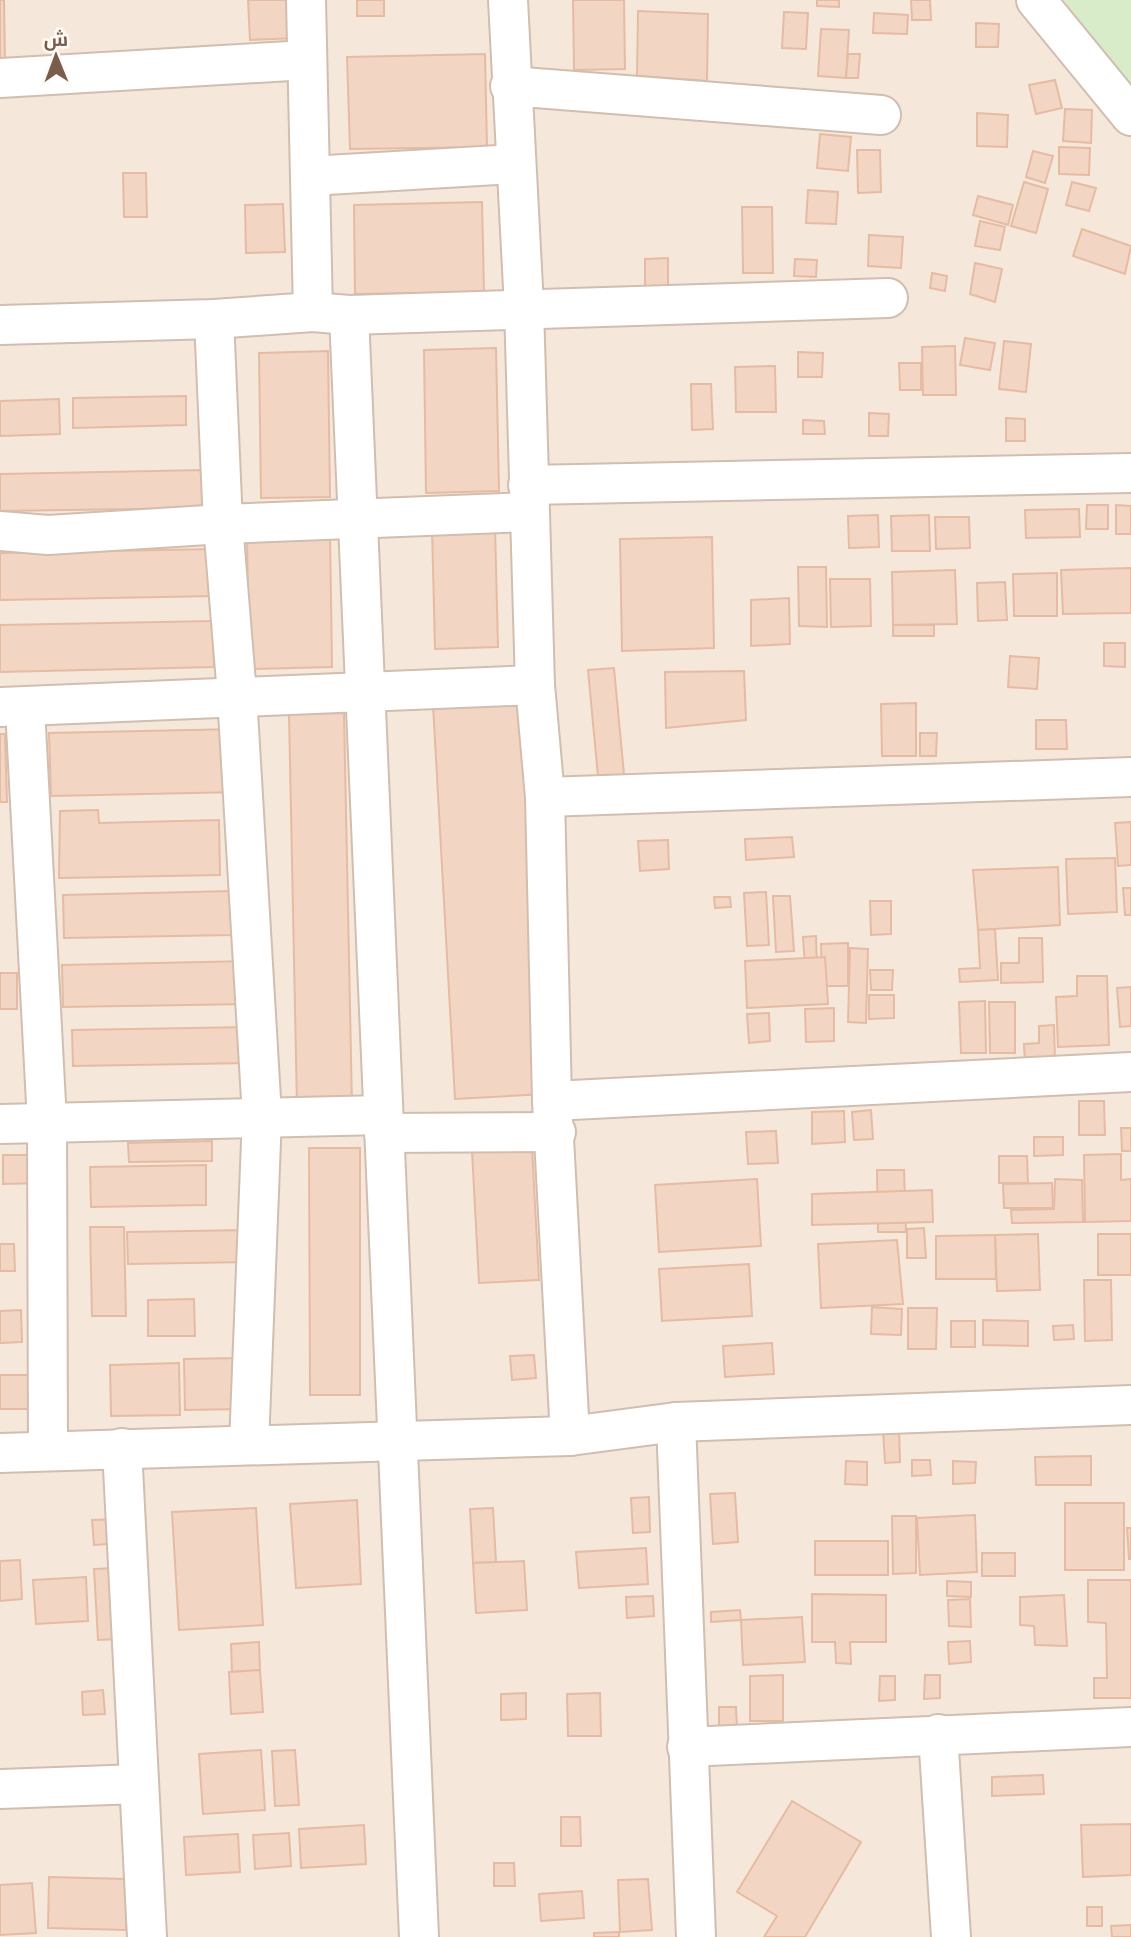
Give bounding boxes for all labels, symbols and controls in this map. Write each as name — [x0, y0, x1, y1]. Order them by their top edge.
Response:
north arrow — [21, 21, 91, 91]
text: ش — [43, 27, 68, 52]

